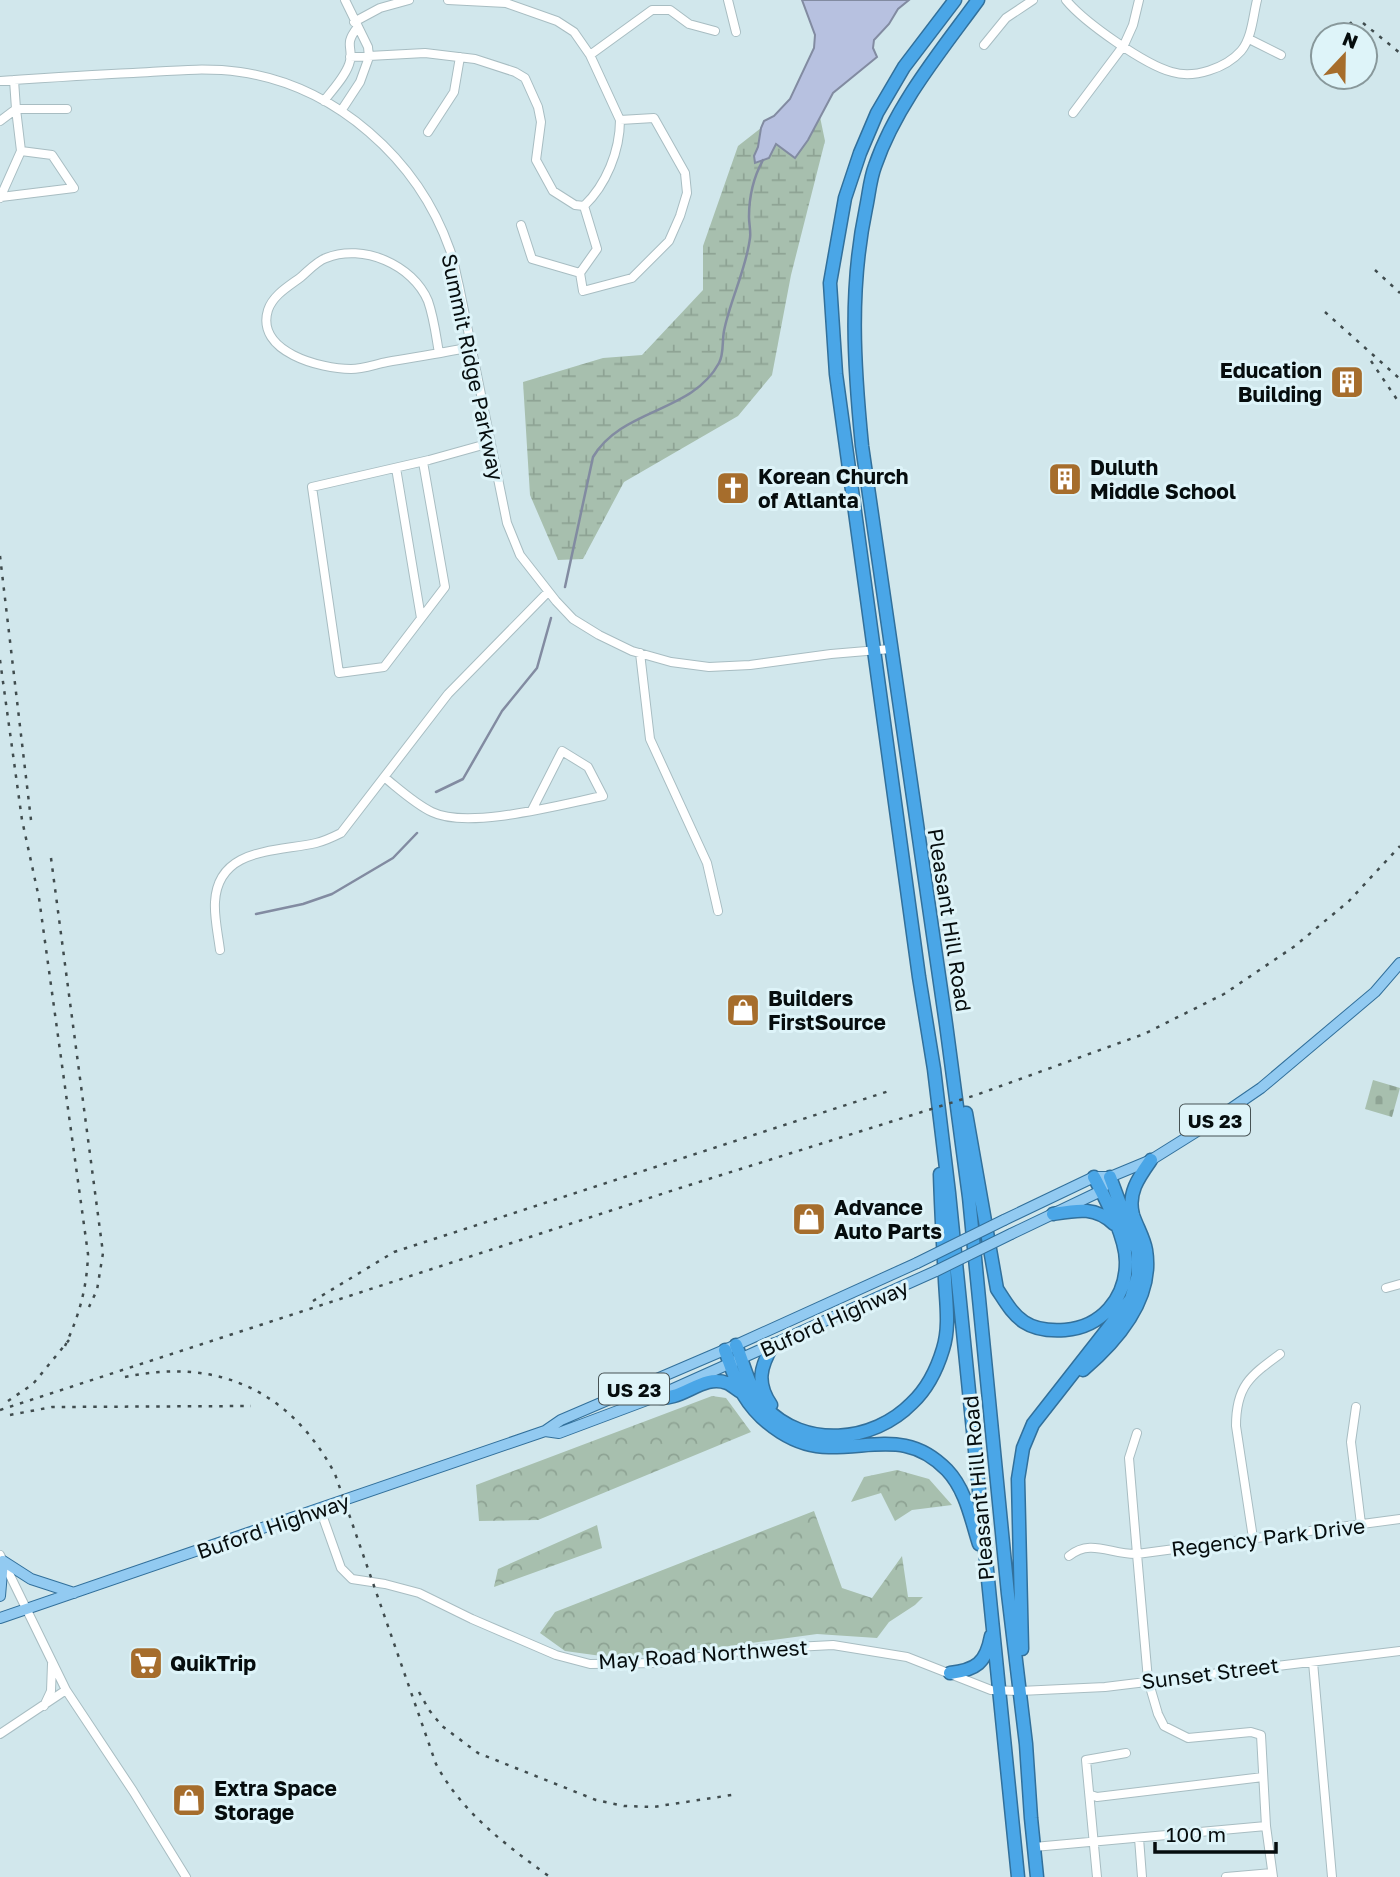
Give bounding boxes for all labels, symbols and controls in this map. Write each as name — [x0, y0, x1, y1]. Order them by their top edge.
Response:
north arrow — [1309, 21, 1379, 91]
text: N — [1340, 26, 1362, 53]
street label: Summit Ridge Parkway — [436, 251, 510, 483]
place label: Education Building — [1220, 357, 1322, 407]
building icon: Education Building — [1328, 363, 1366, 401]
place label: Duluth Middle School — [1090, 454, 1236, 504]
building icon: Duluth Middle School — [1046, 460, 1084, 498]
place label: Korean Church of Atlanta — [758, 463, 909, 513]
church icon: Korean Church of Atlanta — [714, 469, 752, 507]
street label: Pleasant Hill Road — [923, 826, 977, 1014]
place label: Builders FirstSource — [768, 985, 886, 1035]
shop icon: Builders FirstSource — [724, 991, 762, 1029]
road number: US 23 — [1180, 1104, 1250, 1136]
place label: Advance Auto Parts — [834, 1194, 942, 1244]
shop icon: Advance Auto Parts — [790, 1200, 828, 1238]
street label: Buford Highway — [756, 1273, 913, 1362]
road number: US 23 — [599, 1373, 669, 1404]
street label: Pleasant Hill Road — [957, 1395, 999, 1581]
street label: Buford Highway — [193, 1488, 353, 1564]
street label: Regency Park Drive — [1170, 1512, 1366, 1562]
street label: May Road Northwest — [597, 1634, 809, 1674]
supermarket icon: QuikTrip — [127, 1644, 165, 1682]
place label: QuikTrip — [170, 1650, 256, 1676]
street label: Sunset Street — [1140, 1652, 1280, 1694]
place label: Extra Space Storage — [214, 1775, 337, 1825]
shop icon: Extra Space Storage — [170, 1781, 208, 1819]
scale bar — [1155, 1811, 1276, 1855]
text: 100 m — [1166, 1821, 1226, 1847]

